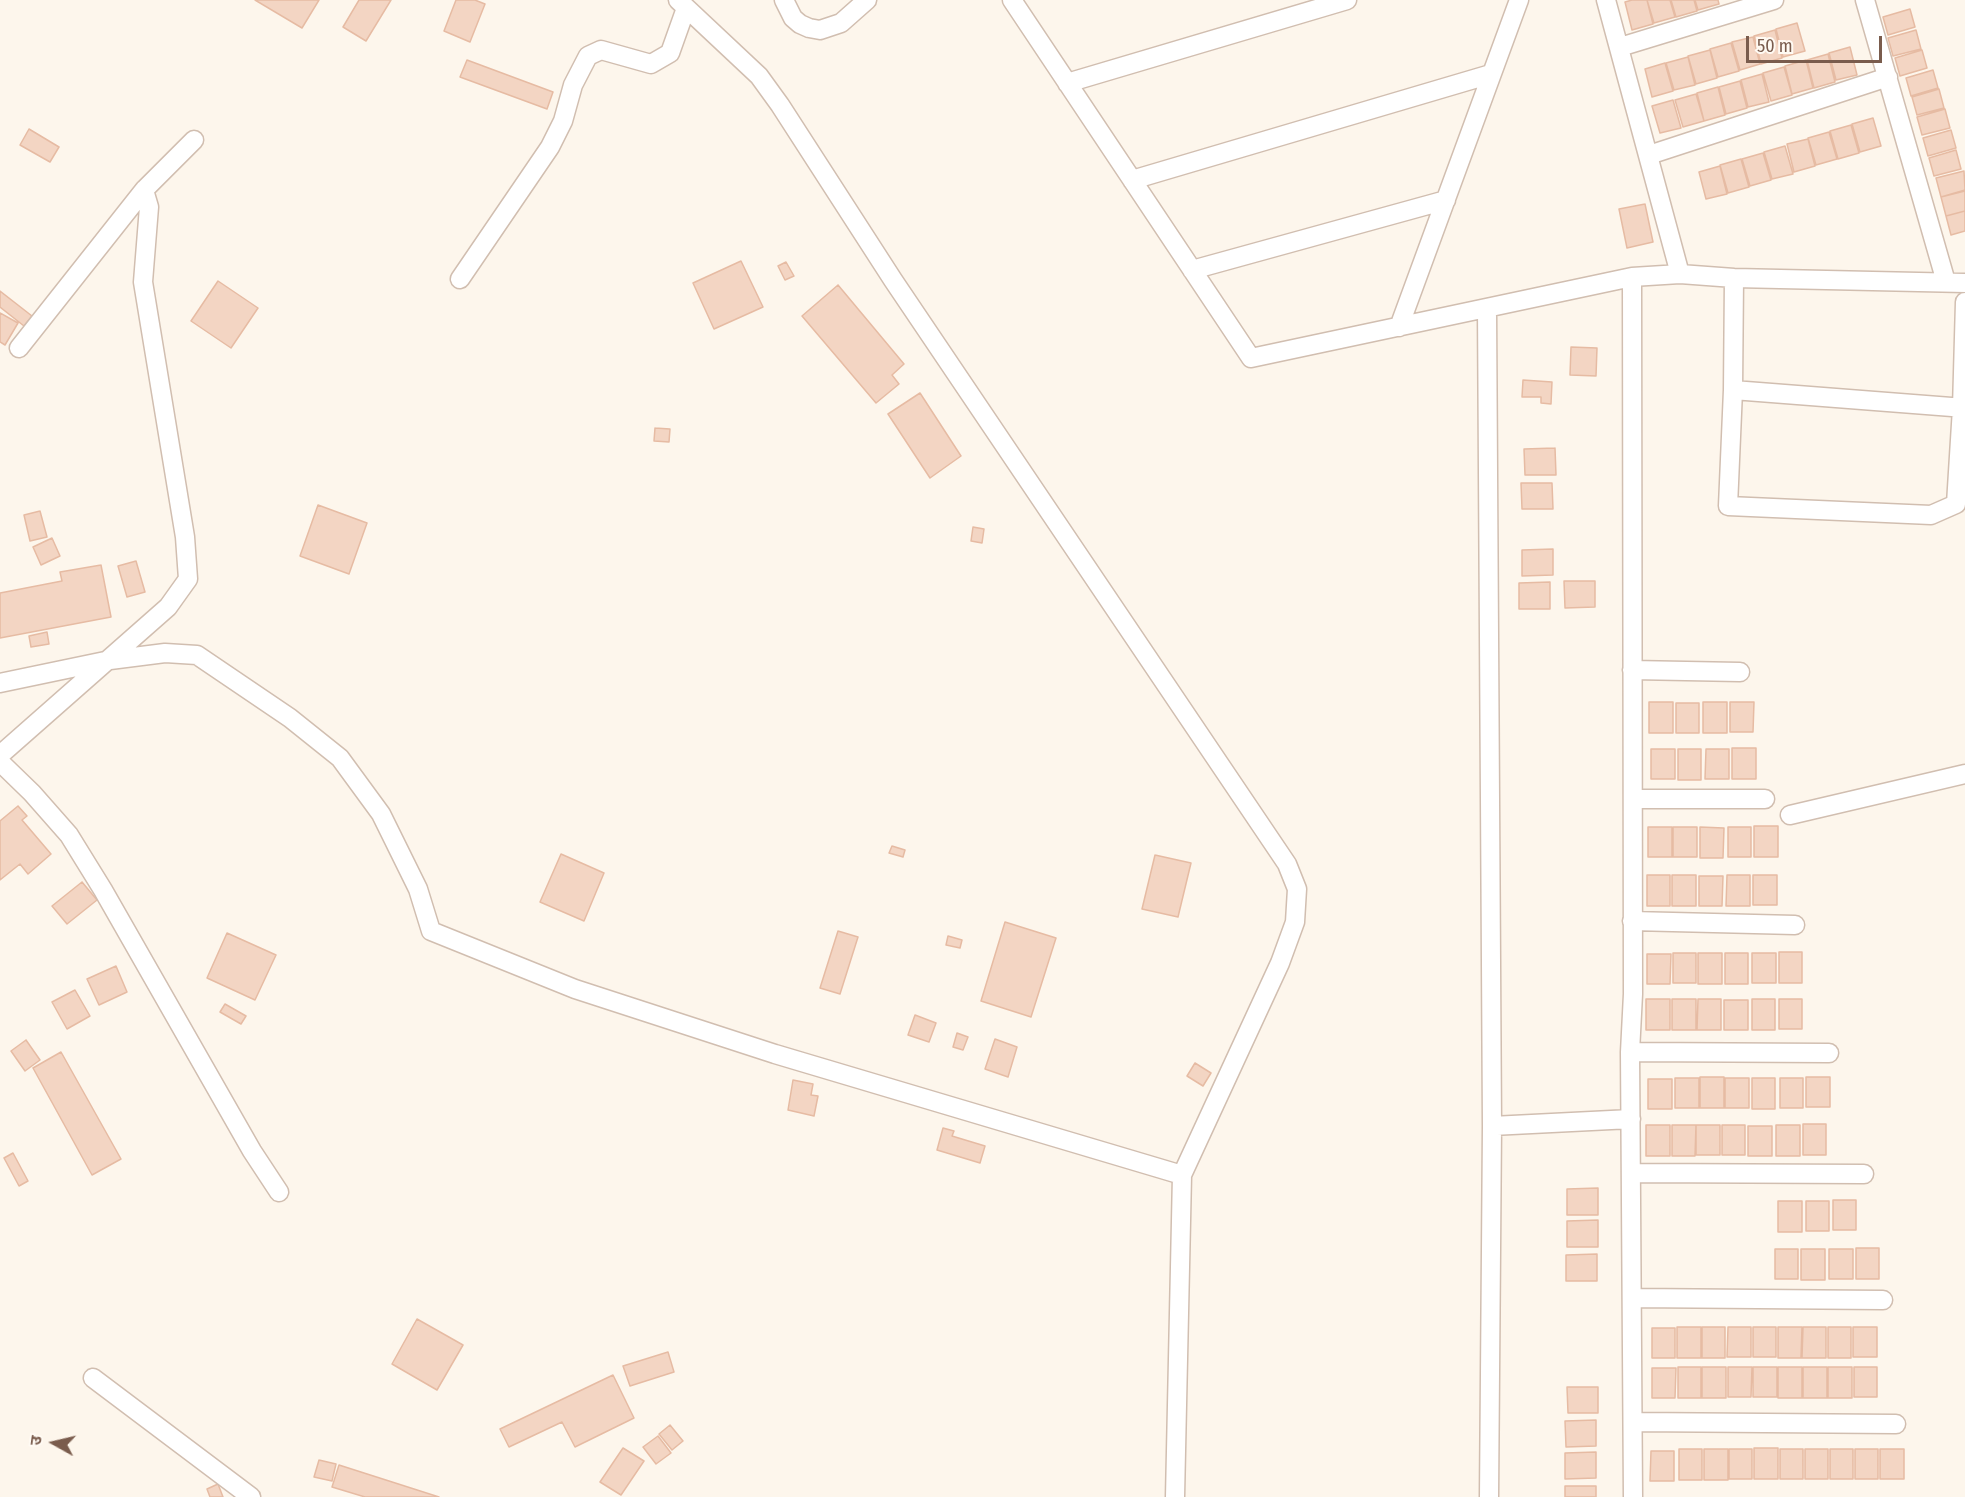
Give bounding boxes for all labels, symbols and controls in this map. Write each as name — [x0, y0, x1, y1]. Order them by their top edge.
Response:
scale bar — [1749, 24, 1886, 62]
text: 50 m — [1757, 35, 1793, 57]
north arrow — [24, 1413, 84, 1473]
text: उ — [26, 1434, 46, 1446]

